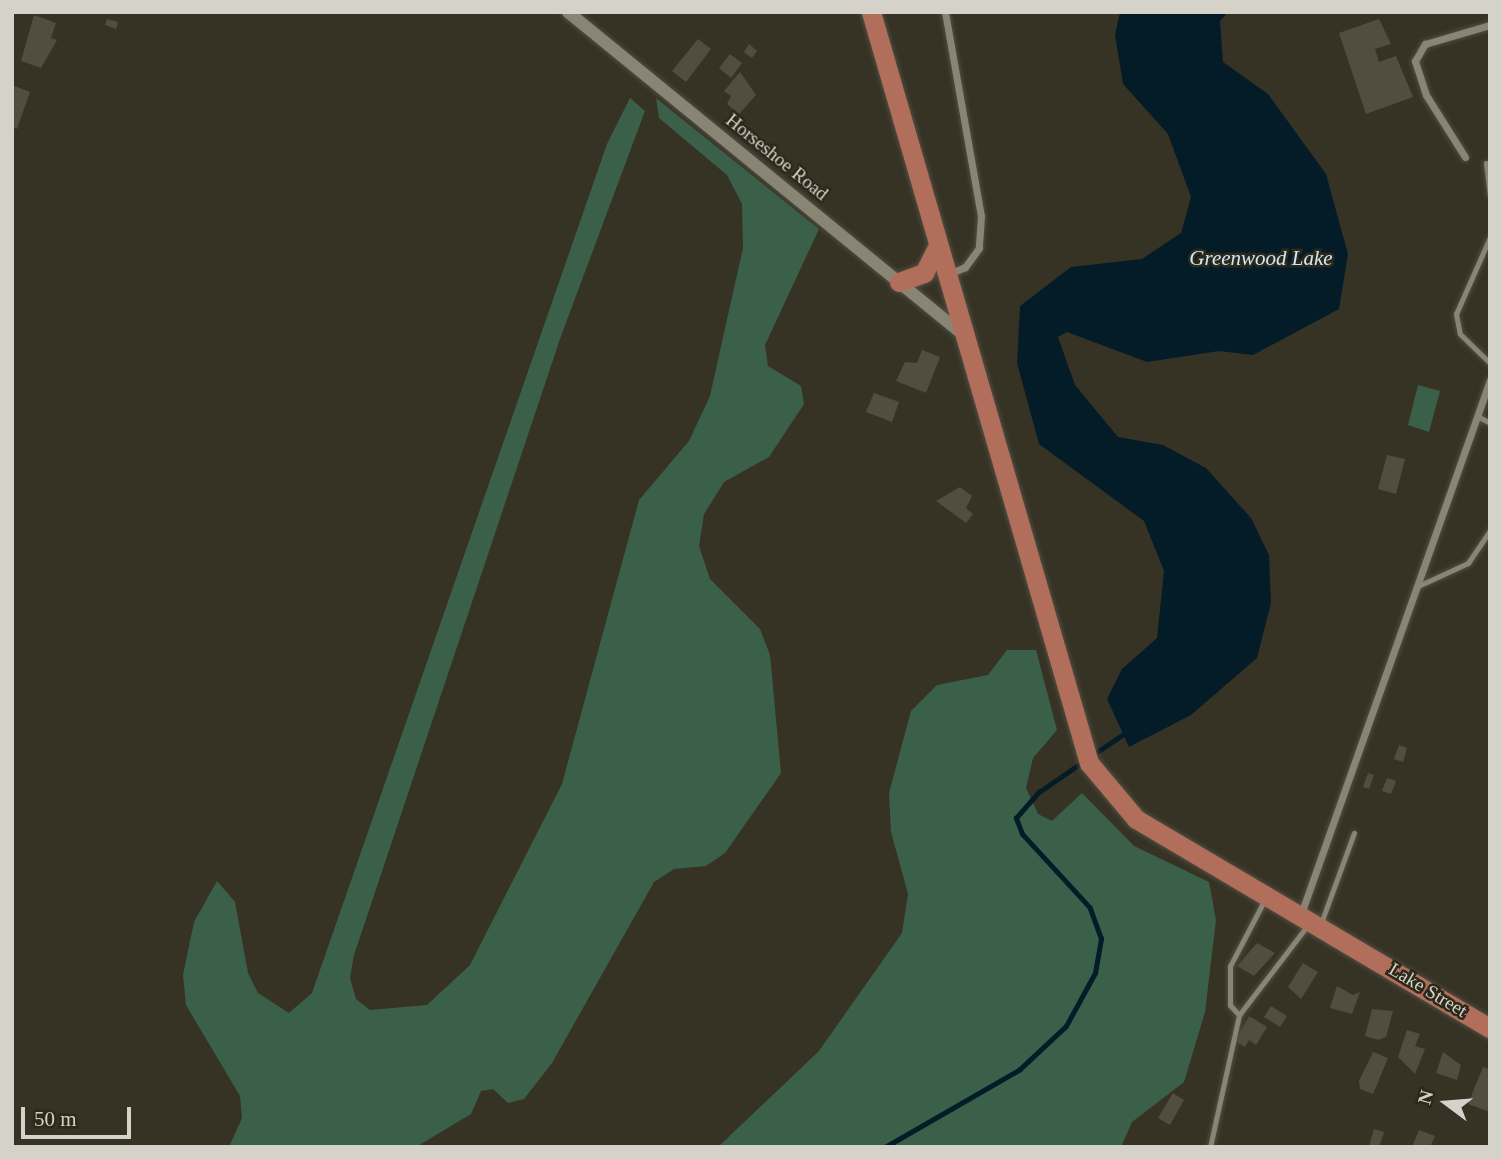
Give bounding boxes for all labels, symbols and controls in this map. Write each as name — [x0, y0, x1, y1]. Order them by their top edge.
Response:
street label: Horseshoe Road — [721, 109, 833, 205]
water label: Greenwood Lake — [1189, 245, 1333, 271]
street label: Lake Street — [1385, 958, 1471, 1022]
north arrow — [1411, 1068, 1481, 1138]
text: N — [1413, 1088, 1437, 1107]
scale bar — [24, 1092, 135, 1136]
text: 50 m — [34, 1107, 77, 1131]

